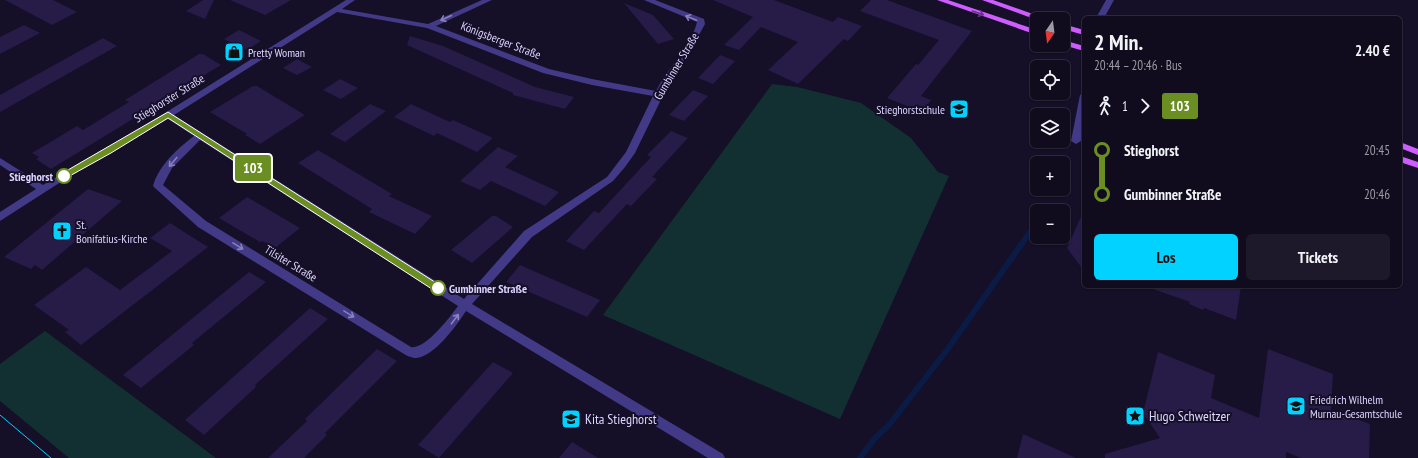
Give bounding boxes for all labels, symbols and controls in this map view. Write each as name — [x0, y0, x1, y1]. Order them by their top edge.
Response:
one-way arrow — [971, 9, 983, 17]
north arrow — [1030, 12, 1070, 52]
map controls — [1030, 12, 1070, 244]
one-way arrow — [686, 13, 698, 21]
one-way arrow — [440, 15, 452, 23]
street label: Königsberger Straße — [459, 18, 543, 62]
text: 2 Min. — [1094, 28, 1143, 56]
street label: Gumbinner Straße — [650, 30, 702, 102]
shop icon: Pretty Woman — [223, 41, 245, 63]
text: 2.40 € — [1355, 41, 1390, 60]
place label: Pretty Woman — [248, 45, 305, 60]
text: 20:44 – 20:46 · Bus — [1094, 57, 1182, 74]
button: locate — [1030, 60, 1070, 100]
street label: Stieghorster Straße — [131, 70, 207, 126]
icon: walk — [1094, 95, 1116, 117]
icon: forward — [1134, 95, 1156, 117]
text: 103 — [1170, 97, 1190, 115]
school or university icon: Stieghorstschule — [948, 98, 970, 120]
text: 1 — [1122, 98, 1128, 115]
place label: Stieghorstschule — [876, 102, 945, 117]
button: layers — [1030, 108, 1070, 148]
text: Stieghorst — [1124, 141, 1179, 160]
text: 20:45 — [1364, 142, 1390, 159]
line badge: 103 — [230, 155, 276, 181]
one-way arrow — [169, 156, 178, 167]
button: + — [1030, 156, 1070, 196]
text: 103 — [243, 159, 263, 177]
marker: Stieghorst — [56, 168, 72, 184]
place label: Stieghorst — [9, 169, 53, 184]
text: Gumbinner Straße — [1124, 185, 1222, 204]
text: 20:46 — [1364, 186, 1390, 203]
button: − — [1030, 204, 1070, 244]
place label: St. Bonifatius-Kirche — [76, 217, 148, 246]
church icon: St. Bonifatius-Kirche — [51, 220, 73, 242]
button: Los — [1094, 234, 1238, 280]
button: Tickets — [1246, 234, 1390, 280]
street label: Tilsiter Straße — [262, 241, 320, 285]
one-way arrow — [232, 243, 244, 251]
marker: Gumbinner Straße — [430, 280, 446, 296]
place label: Gumbinner Straße — [449, 281, 527, 296]
one-way arrow — [343, 310, 354, 318]
one-way arrow — [450, 314, 459, 325]
place label: Friedrich Wilhelm Murnau-Gesamtschule — [1310, 392, 1402, 421]
school or university icon: Friedrich Wilhelm Murnau-Gesamtschule — [1285, 395, 1307, 417]
place icon: Hugo Schweitzer — [1124, 405, 1146, 427]
place label: Hugo Schweitzer — [1149, 407, 1230, 425]
school or university icon: Kita Stieghorst — [560, 408, 582, 430]
place label: Kita Stieghorst — [585, 410, 657, 428]

